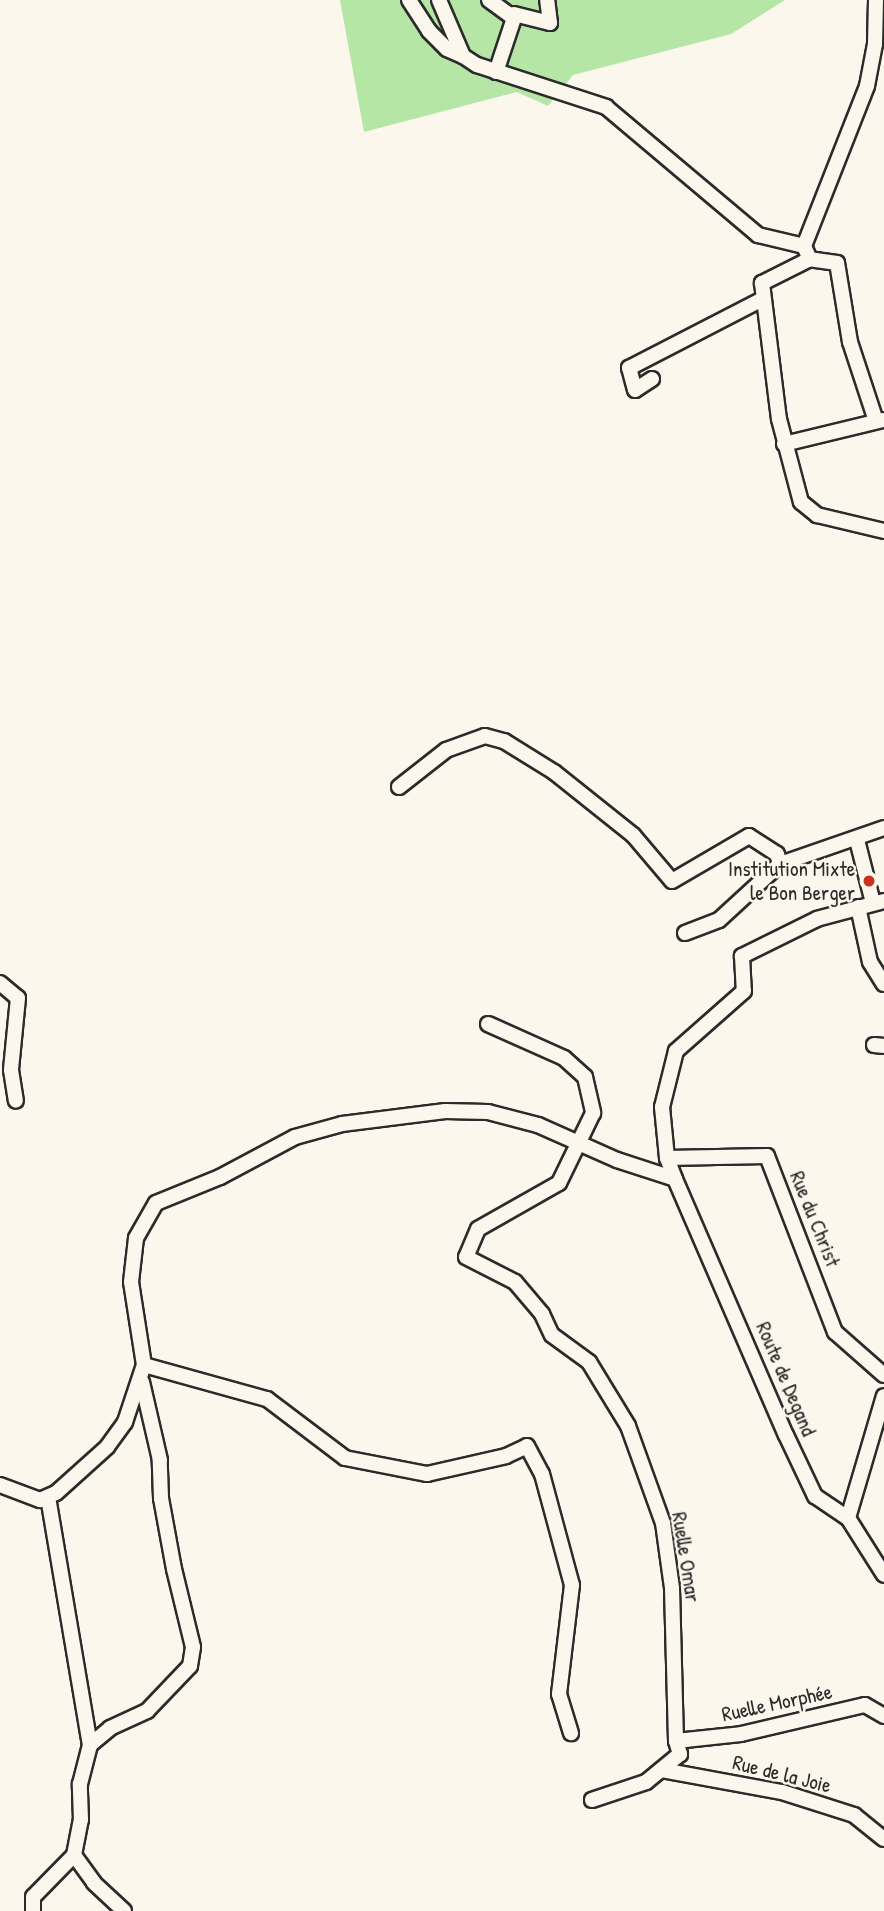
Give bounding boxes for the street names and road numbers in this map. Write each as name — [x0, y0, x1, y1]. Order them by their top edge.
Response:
street label: Rue du Christ — [784, 1167, 846, 1271]
street label: Route de Degand — [751, 1318, 821, 1440]
street label: Ruelle Omar — [666, 1510, 706, 1604]
street label: Ruelle Morphée — [720, 1679, 834, 1727]
street label: Rue de la Joie — [730, 1750, 834, 1798]

